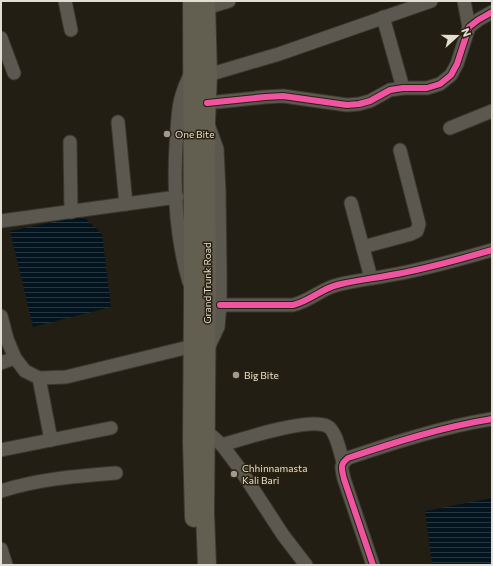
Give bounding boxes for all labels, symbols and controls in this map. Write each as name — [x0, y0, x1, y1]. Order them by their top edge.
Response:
north arrow — [437, 16, 477, 56]
text: N — [459, 26, 474, 38]
place label: One Bite — [175, 128, 214, 140]
marker: One Bite — [162, 129, 172, 139]
street label: Grand Trunk Road — [201, 242, 213, 324]
place label: Big Bite — [244, 369, 279, 381]
marker: Big Bite — [231, 370, 241, 380]
place label: Chhinnamasta Kali Bari — [242, 462, 307, 486]
marker: Chhinnamasta Kali Bari — [229, 469, 239, 479]

